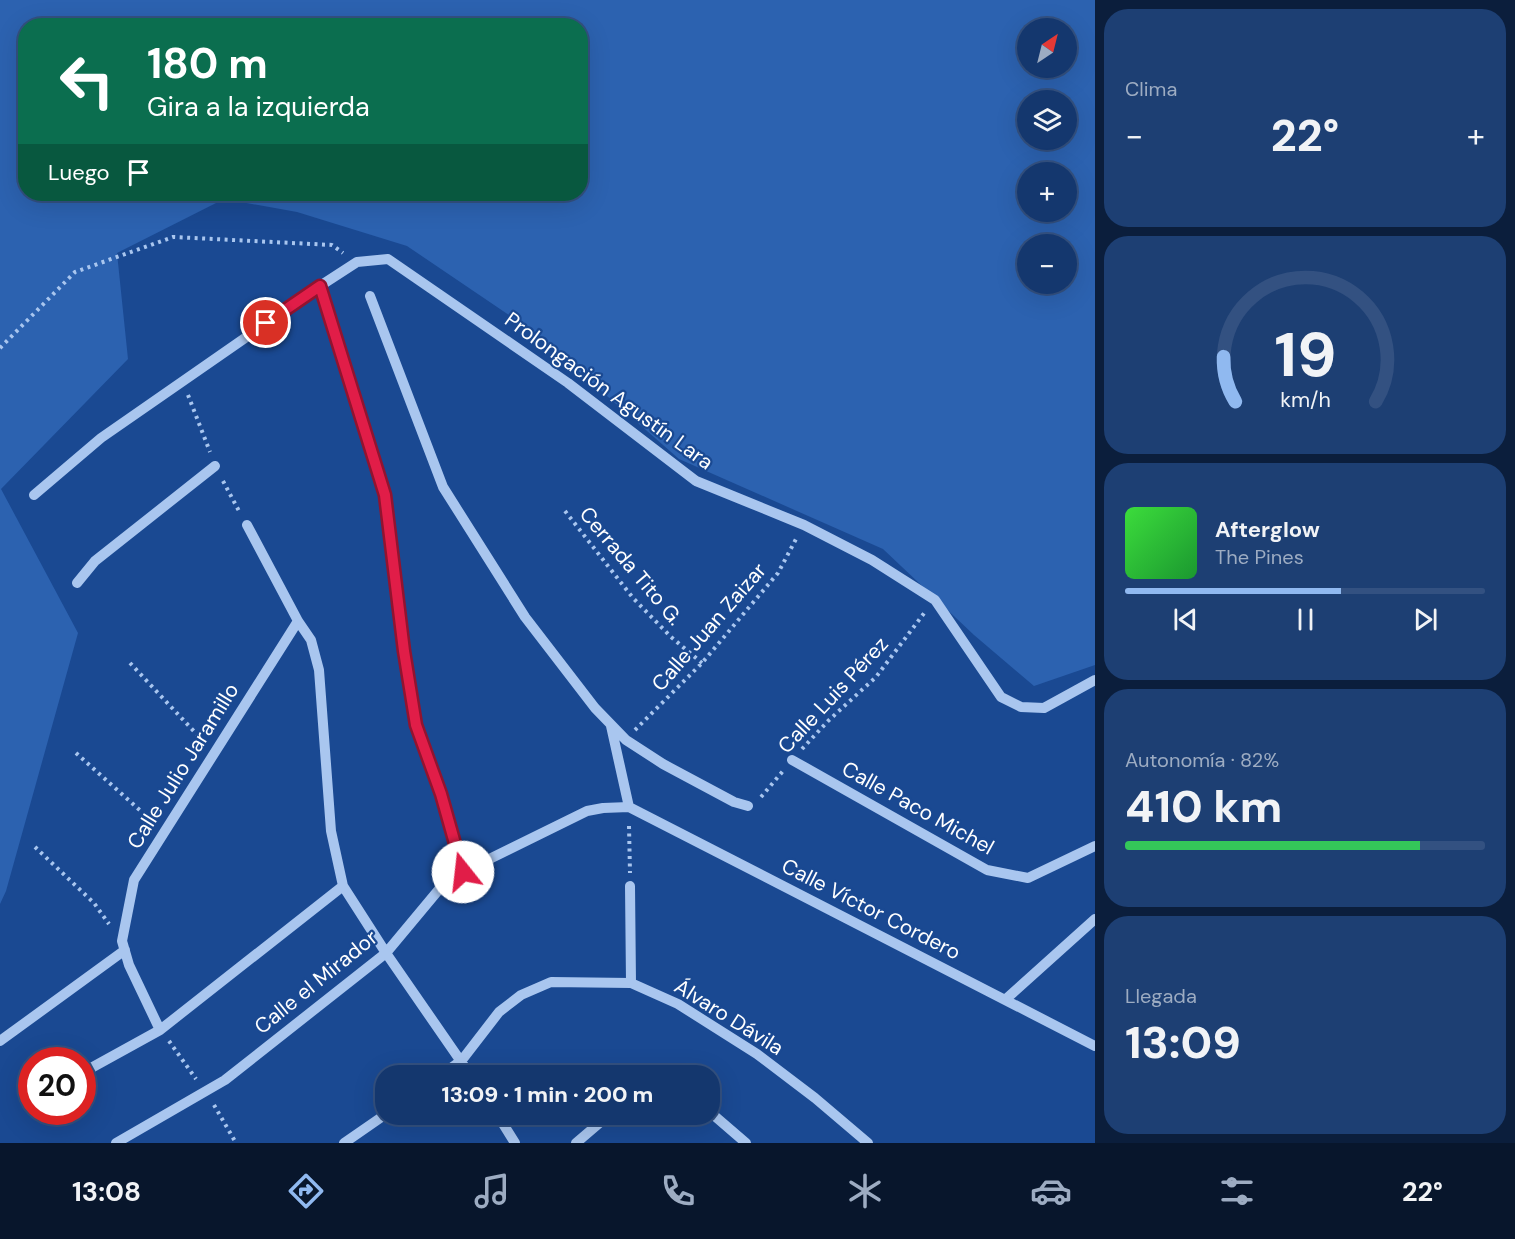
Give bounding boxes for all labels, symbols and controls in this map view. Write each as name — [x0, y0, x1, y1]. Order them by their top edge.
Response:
north arrow — [1017, 18, 1077, 78]
map controls — [1017, 18, 1077, 294]
text: 180 m — [147, 36, 268, 91]
icon: left — [48, 42, 126, 120]
text: Clima — [1125, 76, 1177, 102]
text: Gira a la izquierda — [147, 89, 370, 124]
button: layers — [1017, 90, 1077, 150]
text: 22° — [1271, 106, 1339, 165]
text: − — [1125, 114, 1143, 157]
text: + — [1467, 114, 1485, 157]
icon: arrive — [122, 156, 155, 189]
text: Luego — [48, 158, 110, 187]
button: + — [1017, 162, 1077, 222]
button: − — [1017, 234, 1077, 294]
pin — [240, 297, 291, 348]
icon: arrive — [249, 306, 282, 339]
street label: Prolongación Agustín Lara — [499, 306, 719, 476]
text: 19 — [1274, 314, 1336, 395]
text: km/h — [1280, 386, 1330, 414]
street label: Cerrada Tito G. — [573, 501, 689, 631]
text: Afterglow — [1215, 515, 1320, 544]
text: The Pines — [1215, 544, 1304, 570]
street label: Calle Juan Zaizar — [645, 557, 773, 697]
icon: previous — [1169, 603, 1202, 636]
icon: pause — [1289, 603, 1322, 636]
icon: next — [1409, 603, 1442, 636]
street label: Calle Luis Pérez — [772, 631, 894, 759]
street label: Calle Julio Jaramillo — [121, 678, 245, 854]
text: Autonomía · 82% — [1125, 747, 1279, 773]
street label: Calle Paco Michel — [837, 755, 999, 861]
text: 410 km — [1125, 777, 1282, 836]
position arrow — [431, 840, 495, 904]
street label: Calle Víctor Cordero — [777, 852, 965, 966]
street label: Calle el Mirador — [249, 924, 384, 1040]
street label: Álvaro Dávila — [669, 972, 789, 1062]
text: Llegada — [1125, 983, 1197, 1009]
text: 13:09 — [1125, 1013, 1241, 1072]
speed limit sign: 20 — [18, 1047, 96, 1125]
text: 13:09 · 1 min · 200 m — [442, 1080, 653, 1109]
icon: directions — [285, 1170, 327, 1212]
icon: music — [471, 1170, 513, 1212]
icon: phone — [657, 1170, 699, 1212]
icon: climate — [844, 1170, 886, 1212]
icon: car — [1030, 1170, 1072, 1212]
icon: filters — [1216, 1170, 1258, 1212]
text: 13:08 — [72, 1174, 141, 1209]
text: 22° — [1402, 1174, 1443, 1209]

